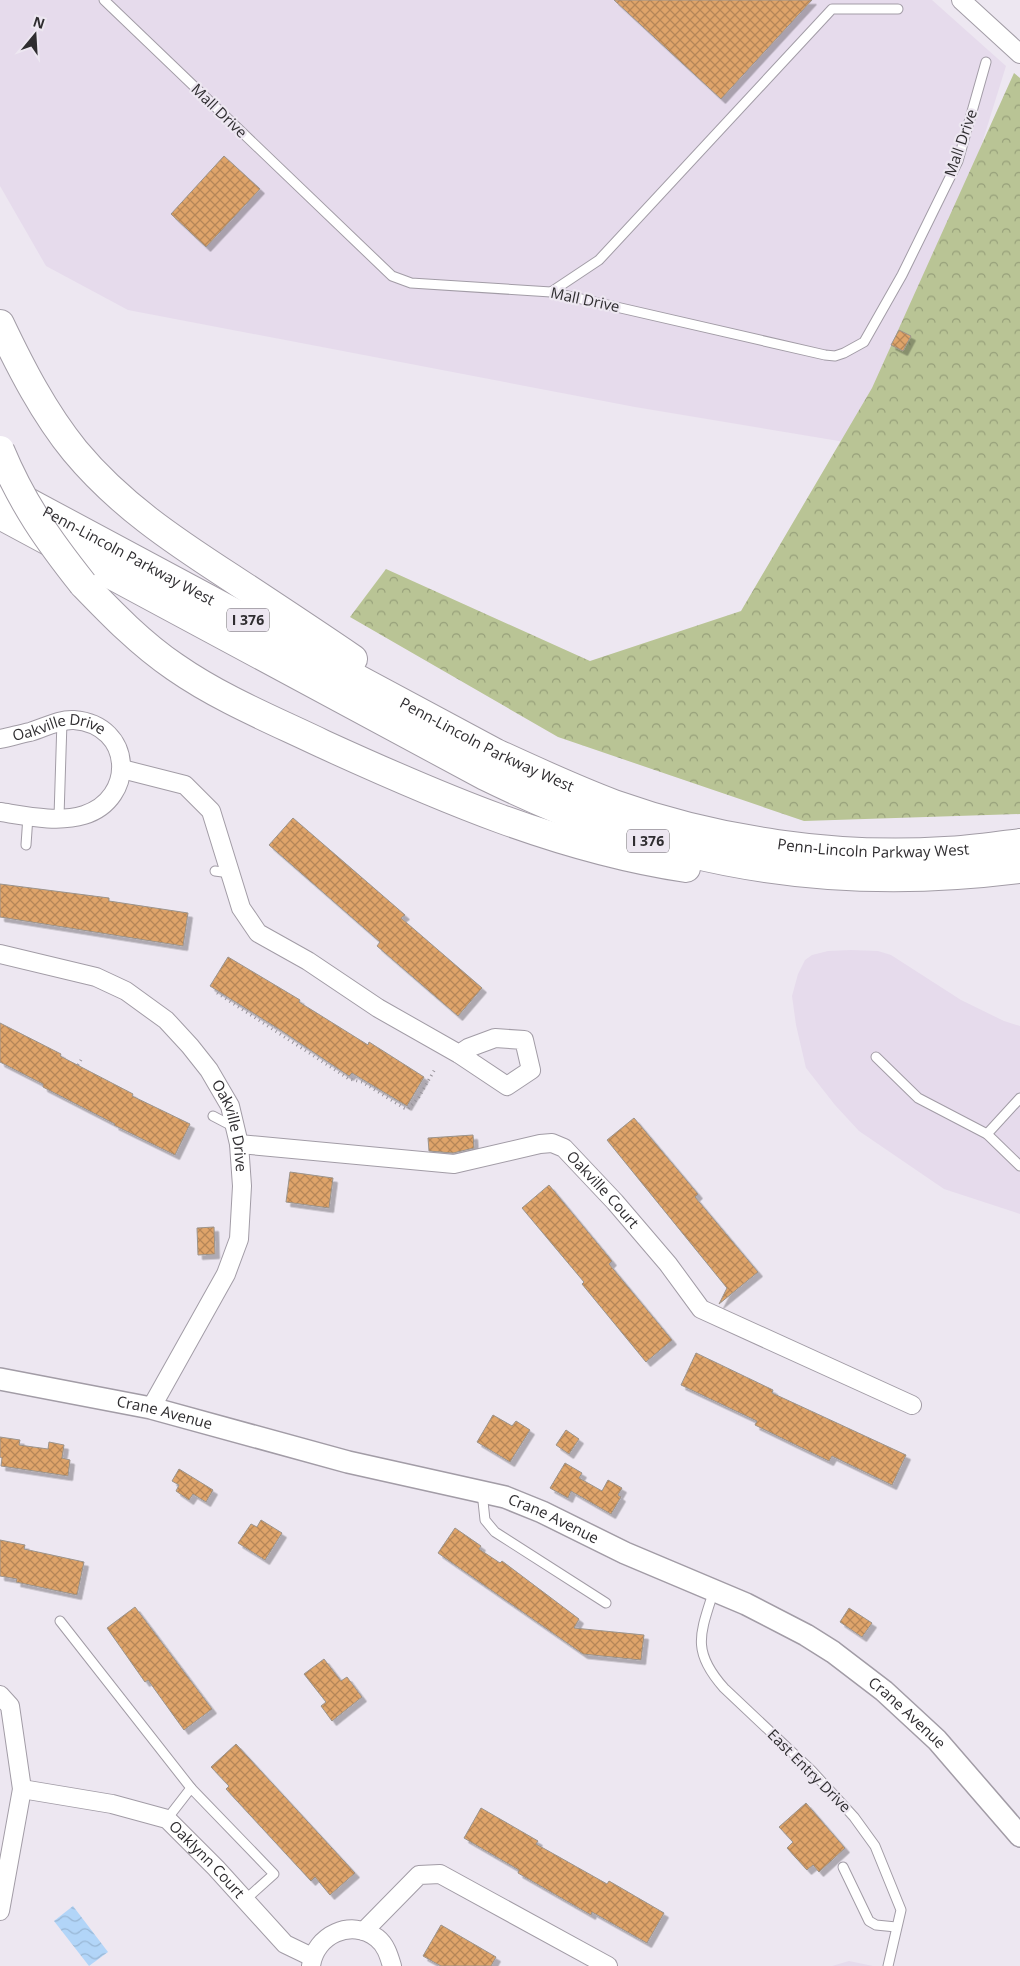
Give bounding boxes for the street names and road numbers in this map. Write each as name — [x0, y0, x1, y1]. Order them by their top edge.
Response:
street label: Mall Drive — [188, 79, 252, 142]
street label: Mall Drive — [939, 106, 981, 179]
street label: Mall Drive — [549, 282, 622, 316]
street label: Penn-Lincoln Parkway West — [40, 501, 219, 609]
road number: I 376 — [227, 608, 269, 632]
street label: Penn-Lincoln Parkway West — [397, 692, 577, 796]
street label: Oakville Drive — [10, 709, 110, 745]
road number: I 376 — [627, 829, 669, 852]
street label: Penn-Lincoln Parkway West — [776, 833, 970, 862]
street label: Oakville Drive — [208, 1076, 252, 1173]
street label: Oakville Court — [563, 1146, 644, 1232]
street label: Crane Avenue — [115, 1391, 215, 1433]
street label: Crane Avenue — [506, 1488, 603, 1548]
street label: Crane Avenue — [865, 1672, 951, 1752]
street label: East Entry Drive — [764, 1724, 856, 1816]
street label: Oaklynn Court — [165, 1816, 250, 1902]

